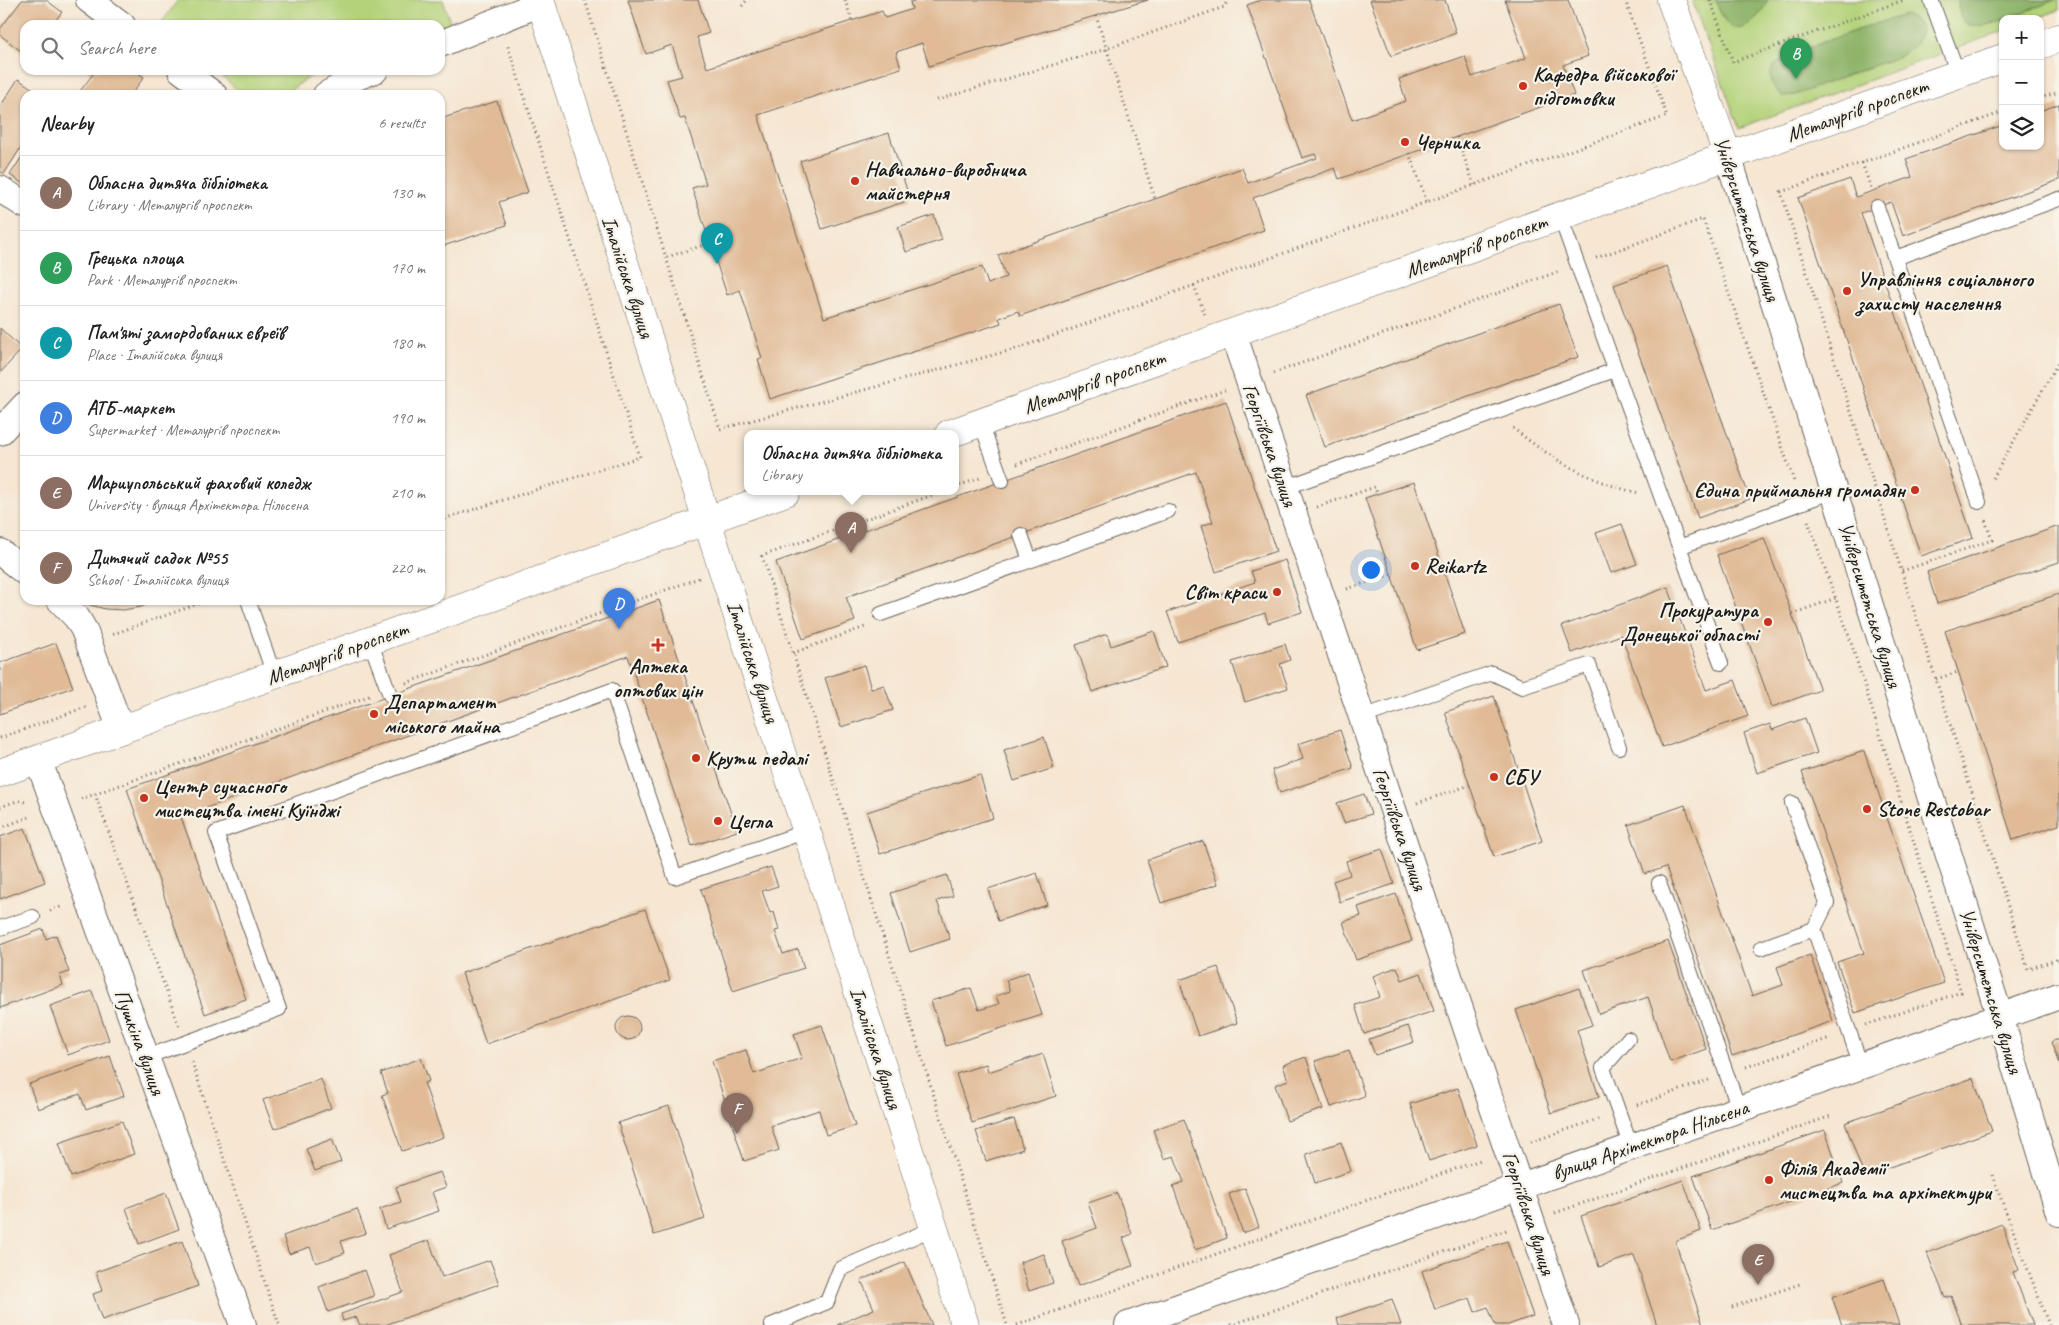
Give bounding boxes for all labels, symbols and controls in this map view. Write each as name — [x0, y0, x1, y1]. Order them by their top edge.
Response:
map controls — [1999, 15, 2044, 150]
button: + — [1999, 15, 2044, 60]
search box — [20, 20, 445, 75]
icon: search — [38, 34, 66, 62]
text: Search here — [78, 36, 155, 60]
pin: B — [1780, 38, 1812, 79]
button: − — [1999, 60, 2044, 105]
place label: Кафедра військової підготовки — [1533, 61, 1679, 111]
street label: Металургів проспект — [1783, 72, 1932, 148]
marker: Кафедра військової підготовки — [1517, 80, 1529, 92]
button: layers — [1999, 105, 2044, 150]
text: Nearby — [40, 110, 93, 136]
text: 6 results — [378, 113, 425, 133]
place label: Черника — [1415, 129, 1481, 155]
street label: Університетська вулиця — [1708, 133, 1786, 306]
marker: Черника — [1399, 136, 1411, 148]
place label: Навчально-виробнича майстерня — [865, 156, 1027, 206]
text: Обласна дитяча бібліотека — [87, 171, 267, 195]
marker: Навчально-виробнича майстерня — [849, 175, 861, 187]
text: A — [52, 183, 60, 203]
text: 130 m — [391, 183, 425, 203]
text: Library · Металургів проспект — [87, 195, 251, 215]
street label: Металургів проспект — [1402, 208, 1551, 284]
street label: Італійська вулиця — [596, 213, 660, 343]
pin: C — [701, 223, 733, 264]
text: Грецька площа — [87, 246, 183, 270]
text: B — [52, 258, 60, 278]
text: 170 m — [391, 258, 425, 278]
place label: Управління соціального захисту населення — [1854, 266, 2035, 317]
text: Park · Металургів проспект — [87, 270, 236, 290]
marker: Управління соціального захисту населення — [1841, 285, 1853, 297]
text: Пам'яті замордованих євреїв — [87, 321, 285, 345]
text: C — [52, 333, 60, 353]
text: 180 m — [391, 333, 425, 353]
street label: Металургів проспект — [1020, 344, 1169, 420]
text: Place · Італійська вулиця — [87, 345, 222, 365]
street label: Георгіївська вулиця — [1237, 380, 1304, 511]
text: АТБ-маркет — [87, 396, 174, 420]
text: D — [51, 408, 61, 428]
text: 190 m — [391, 408, 425, 428]
text: Supermarket · Металургів проспект — [87, 420, 279, 440]
popup — [744, 430, 959, 495]
text: Обласна дитяча бібліотека — [762, 441, 941, 465]
text: Library — [762, 465, 802, 485]
text: Мариупольський фаховий коледж — [87, 471, 310, 495]
place label: Єдина приймальня громадян — [1694, 477, 1906, 503]
text: E — [52, 483, 60, 503]
text: 210 m — [391, 483, 425, 503]
marker: Єдина приймальня громадян — [1909, 484, 1921, 496]
text: University · вулиця Архітектора Нільсена — [87, 495, 308, 515]
pin: A — [835, 512, 867, 553]
street label: Університетська вулиця — [1833, 519, 1908, 692]
text: Дитячий садок №55 — [87, 546, 227, 570]
place label: Reikartz — [1425, 553, 1488, 579]
your location — [1358, 557, 1384, 583]
text: F — [52, 558, 60, 578]
text: 220 m — [391, 558, 425, 578]
marker: Reikartz — [1409, 560, 1421, 572]
text: School · Італійська вулиця — [87, 570, 229, 590]
place label: Свiт краси — [1184, 579, 1269, 605]
marker: Свiт краси — [1271, 586, 1283, 598]
pin: D — [603, 588, 635, 629]
place label: Прокуратура Донецької області — [1620, 597, 1761, 647]
street label: Італійська вулиця — [721, 598, 785, 728]
street label: Металургів проспект — [263, 615, 412, 691]
marker: Прокуратура Донецької області — [1762, 616, 1774, 628]
marker: Аптека оптових цін — [652, 639, 664, 651]
place label: Аптека оптових цін — [614, 653, 704, 703]
place label: Департамент міського майна — [384, 689, 501, 739]
marker: Департамент міського майна — [368, 708, 380, 720]
place label: Крути педалі — [706, 745, 810, 771]
marker: Крути педалі — [690, 752, 702, 764]
street label: Георгіївська вулиця — [1367, 764, 1434, 895]
place label: СБУ — [1504, 764, 1542, 790]
marker: СБУ — [1488, 771, 1500, 783]
place label: Центр сучасного мистецтва імені Куїнджі — [154, 773, 342, 823]
marker: Центр сучасного мистецтва імені Куїнджі — [138, 792, 150, 804]
place label: Stone Restobar — [1877, 796, 1991, 822]
marker: Stone Restobar — [1861, 803, 1873, 815]
place label: Цегла — [728, 808, 774, 834]
marker: Цегла — [712, 815, 724, 827]
street label: Університетська вулиця — [1954, 905, 2029, 1078]
street label: Італійська вулиця — [844, 984, 908, 1114]
street label: Пушкіна вулиця — [109, 986, 172, 1100]
pin: F — [721, 1093, 753, 1134]
street label: вулиця Архітектора Нільсена — [1548, 1094, 1753, 1186]
street label: Георгіївська вулиця — [1497, 1148, 1562, 1279]
place label: Філія Академії мистецтва та архітектури — [1779, 1155, 1993, 1206]
marker: Філія Академії мистецтва та архітектури — [1763, 1174, 1775, 1186]
pin: E — [1742, 1244, 1774, 1285]

